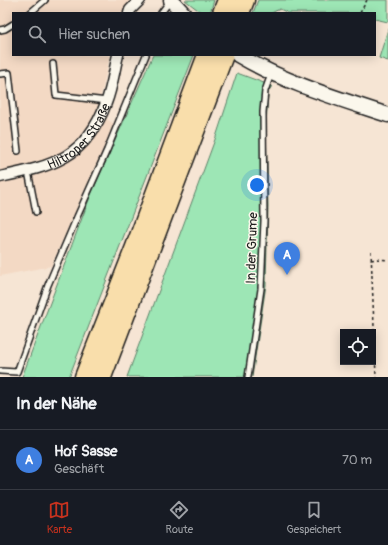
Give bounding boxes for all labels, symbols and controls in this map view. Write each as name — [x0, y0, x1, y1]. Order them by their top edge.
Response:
search box — [12, 12, 376, 56]
icon: search — [26, 23, 48, 45]
text: Hier suchen — [58, 25, 130, 44]
street label: Hiltroper Straße — [45, 101, 114, 173]
your location — [247, 175, 267, 195]
street label: In der Grume — [243, 211, 261, 284]
pin: A — [274, 242, 300, 275]
map controls — [340, 329, 376, 365]
button: locate — [340, 329, 376, 365]
text: In der Nähe — [16, 393, 97, 414]
text: Hof Sasse — [54, 442, 117, 461]
text: A — [25, 452, 33, 468]
text: 70 m — [342, 452, 372, 468]
text: Geschäft — [54, 461, 104, 477]
tab: Karte — [47, 499, 72, 536]
tab: Route — [166, 499, 193, 536]
tab: Gespeichert — [287, 499, 341, 536]

